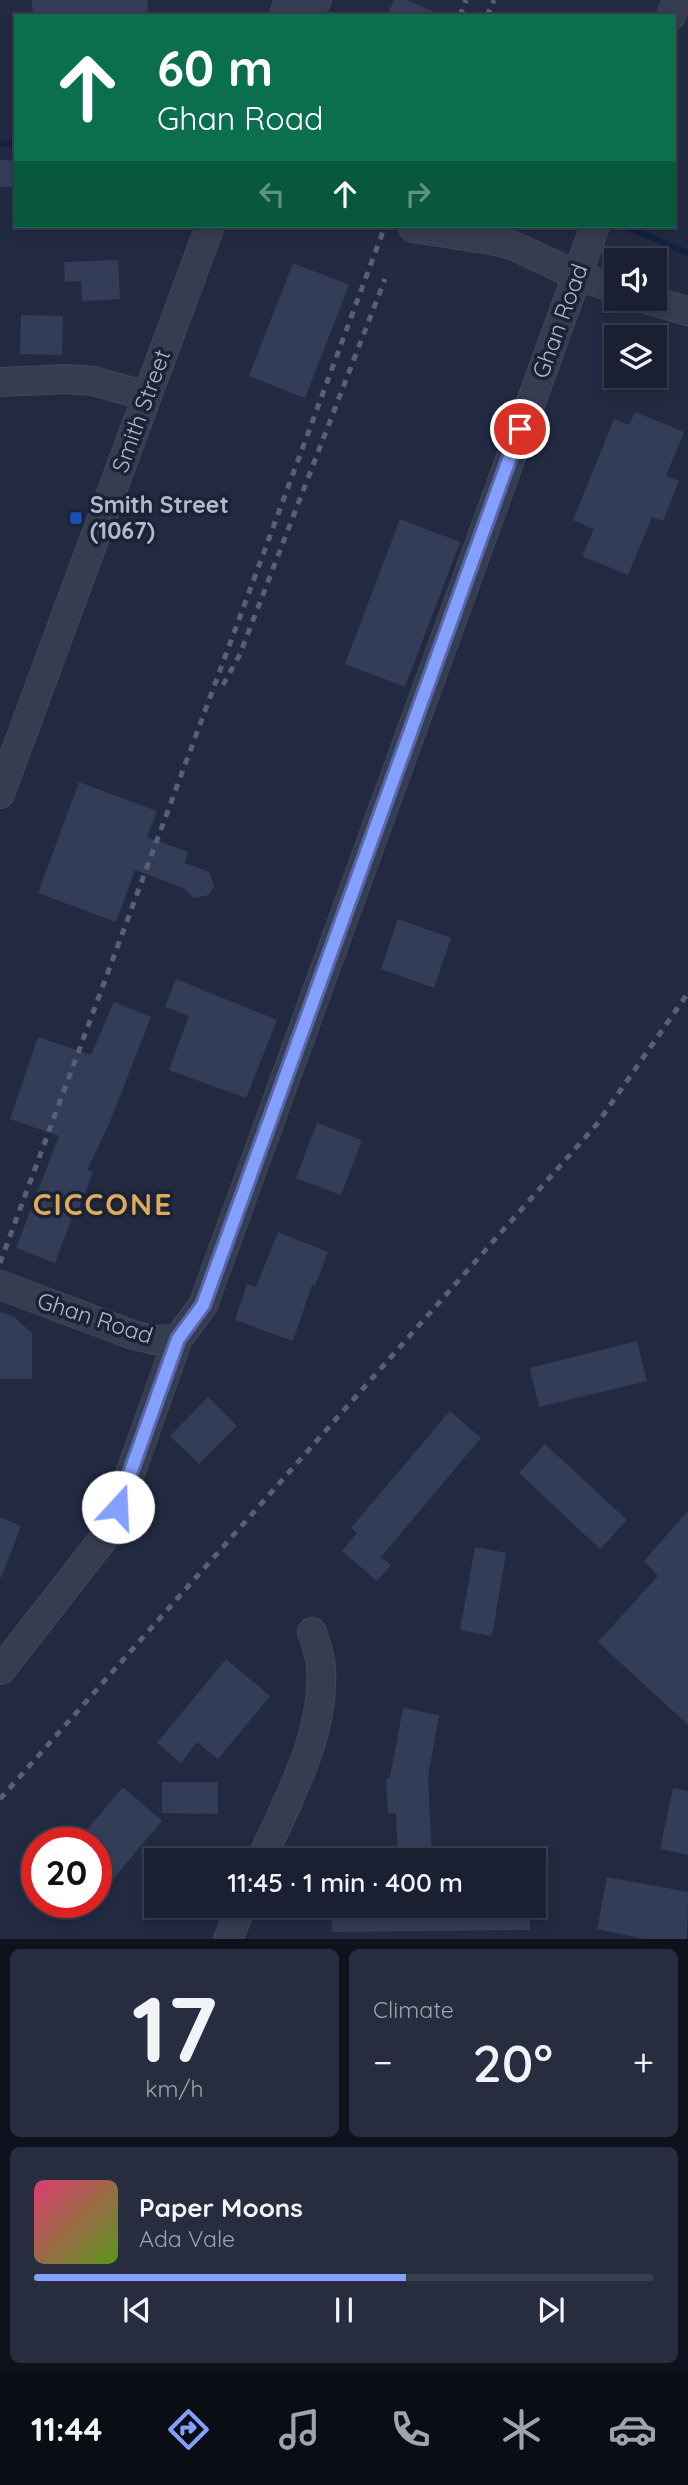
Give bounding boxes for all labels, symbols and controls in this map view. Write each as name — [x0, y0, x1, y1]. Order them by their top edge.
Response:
text: 60 m — [157, 37, 273, 98]
icon: ahead — [42, 42, 133, 133]
text: Ghan Road — [157, 98, 323, 138]
icon: left — [253, 175, 291, 213]
icon: ahead — [326, 175, 364, 213]
icon: right — [399, 175, 437, 213]
map controls — [604, 248, 667, 388]
button: sound — [604, 248, 667, 311]
street label: Ghan Road — [525, 260, 594, 382]
button: layers — [604, 325, 667, 388]
street label: Smith Street — [105, 345, 176, 476]
pin — [490, 399, 550, 459]
icon: arrive — [501, 410, 539, 448]
place label: Smith Street (1067) — [90, 490, 229, 545]
marker: Smith Street (1067) — [68, 510, 84, 526]
district label: CICCONE — [33, 1185, 173, 1223]
street label: Ghan Road — [34, 1285, 157, 1350]
position arrow — [81, 1470, 155, 1544]
speed limit sign: 20 — [21, 1827, 112, 1918]
text: 11:45 · 1 min · 400 m — [227, 1866, 463, 1899]
text: 17 — [132, 1971, 217, 2085]
text: Climate — [373, 1995, 454, 2024]
text: 20° — [472, 2030, 553, 2095]
text: − — [373, 2038, 393, 2086]
text: + — [633, 2038, 654, 2086]
text: km/h — [145, 2074, 204, 2103]
text: Paper Moons — [139, 2191, 303, 2224]
text: Ada Vale — [139, 2224, 235, 2253]
icon: previous — [118, 2291, 156, 2329]
icon: pause — [325, 2291, 363, 2329]
icon: next — [532, 2291, 570, 2329]
icon: directions — [164, 2405, 213, 2454]
icon: music — [275, 2405, 324, 2454]
icon: phone — [386, 2405, 435, 2454]
icon: climate — [497, 2405, 546, 2454]
icon: car — [608, 2405, 657, 2454]
text: 11:44 — [31, 2409, 102, 2449]

